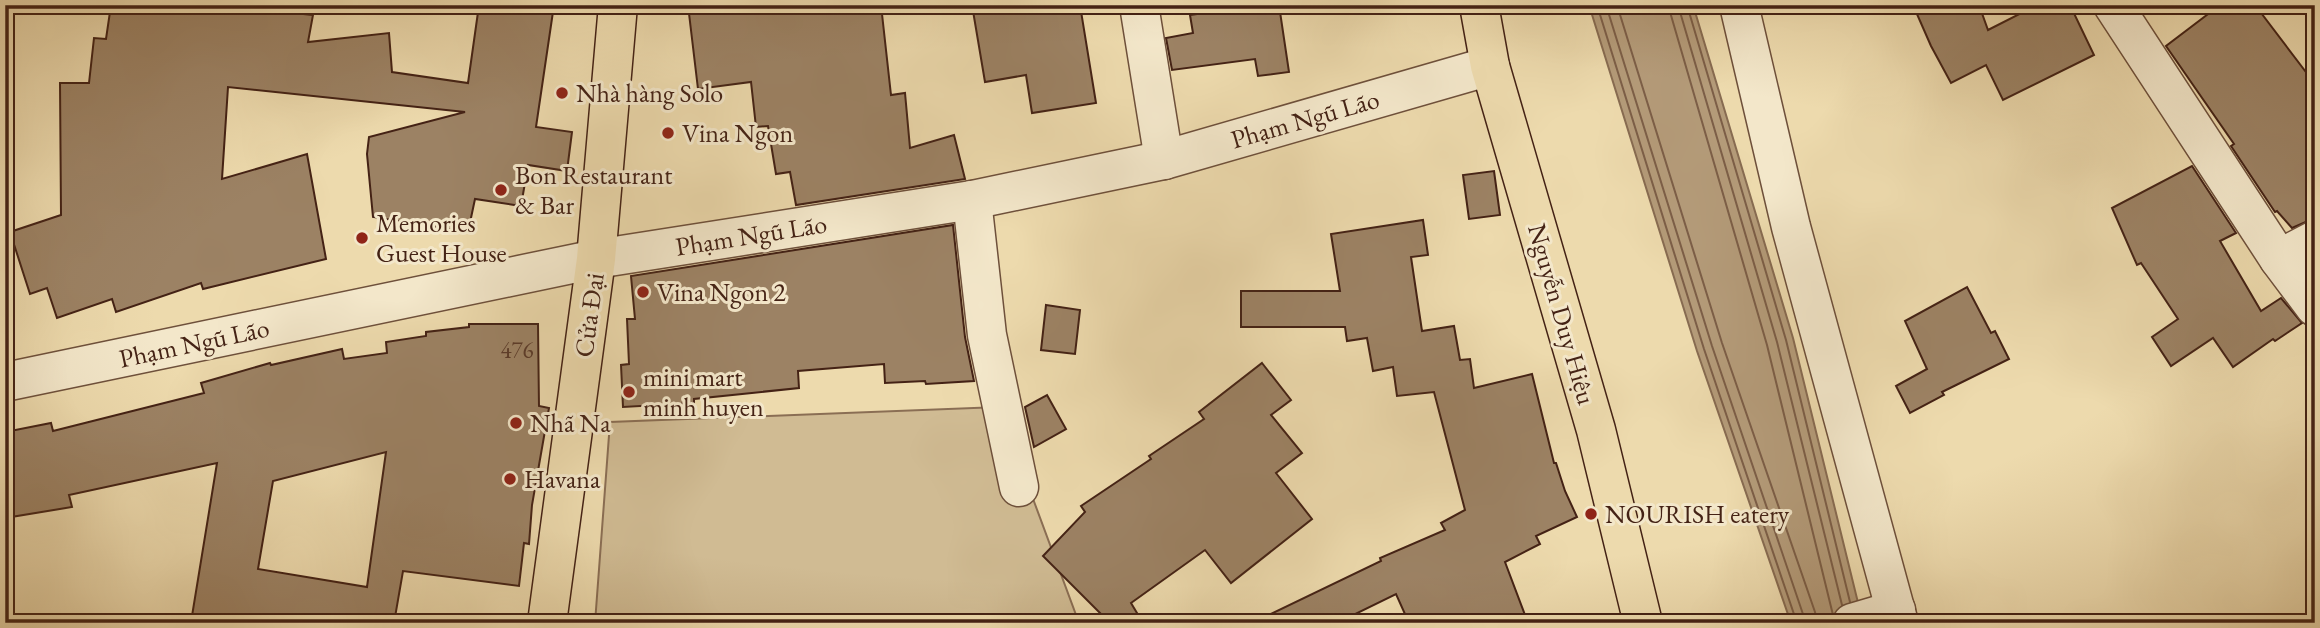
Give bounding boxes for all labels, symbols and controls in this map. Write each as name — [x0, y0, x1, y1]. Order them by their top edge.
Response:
place label: Nhà hàng Solo — [576, 76, 723, 110]
street label: Phạm Ngũ Lão — [1227, 82, 1383, 156]
marker: Nhà hàng Solo — [554, 85, 570, 101]
place label: Vina Ngon — [682, 116, 793, 150]
marker: Vina Ngon — [660, 125, 676, 141]
place label: Bon Restaurant & Bar — [515, 158, 672, 222]
marker: Bon Restaurant & Bar — [493, 182, 509, 198]
place label: Memories Guest House — [376, 206, 507, 270]
street label: Phạm Ngũ Lão — [673, 206, 829, 264]
street label: Nguyễn Duy Hiệu — [1520, 220, 1604, 409]
marker: Memories Guest House — [354, 230, 370, 246]
street label: Cửa Đại — [566, 271, 612, 359]
place label: Vina Ngon 2 — [657, 275, 786, 309]
marker: Vina Ngon 2 — [635, 284, 651, 300]
street label: Phạm Ngũ Lão — [116, 310, 272, 376]
house number: 476 — [500, 335, 534, 365]
place label: mini mart minh huyen — [643, 360, 764, 424]
marker: mini mart minh huyen — [621, 384, 637, 400]
place label: Nhã Na — [530, 406, 611, 440]
marker: Nhã Na — [508, 415, 524, 431]
place label: Havana — [524, 462, 601, 496]
marker: Havana — [502, 471, 518, 487]
place label: NOURISH eatery — [1605, 497, 1790, 531]
marker: NOURISH eatery — [1583, 506, 1599, 522]

